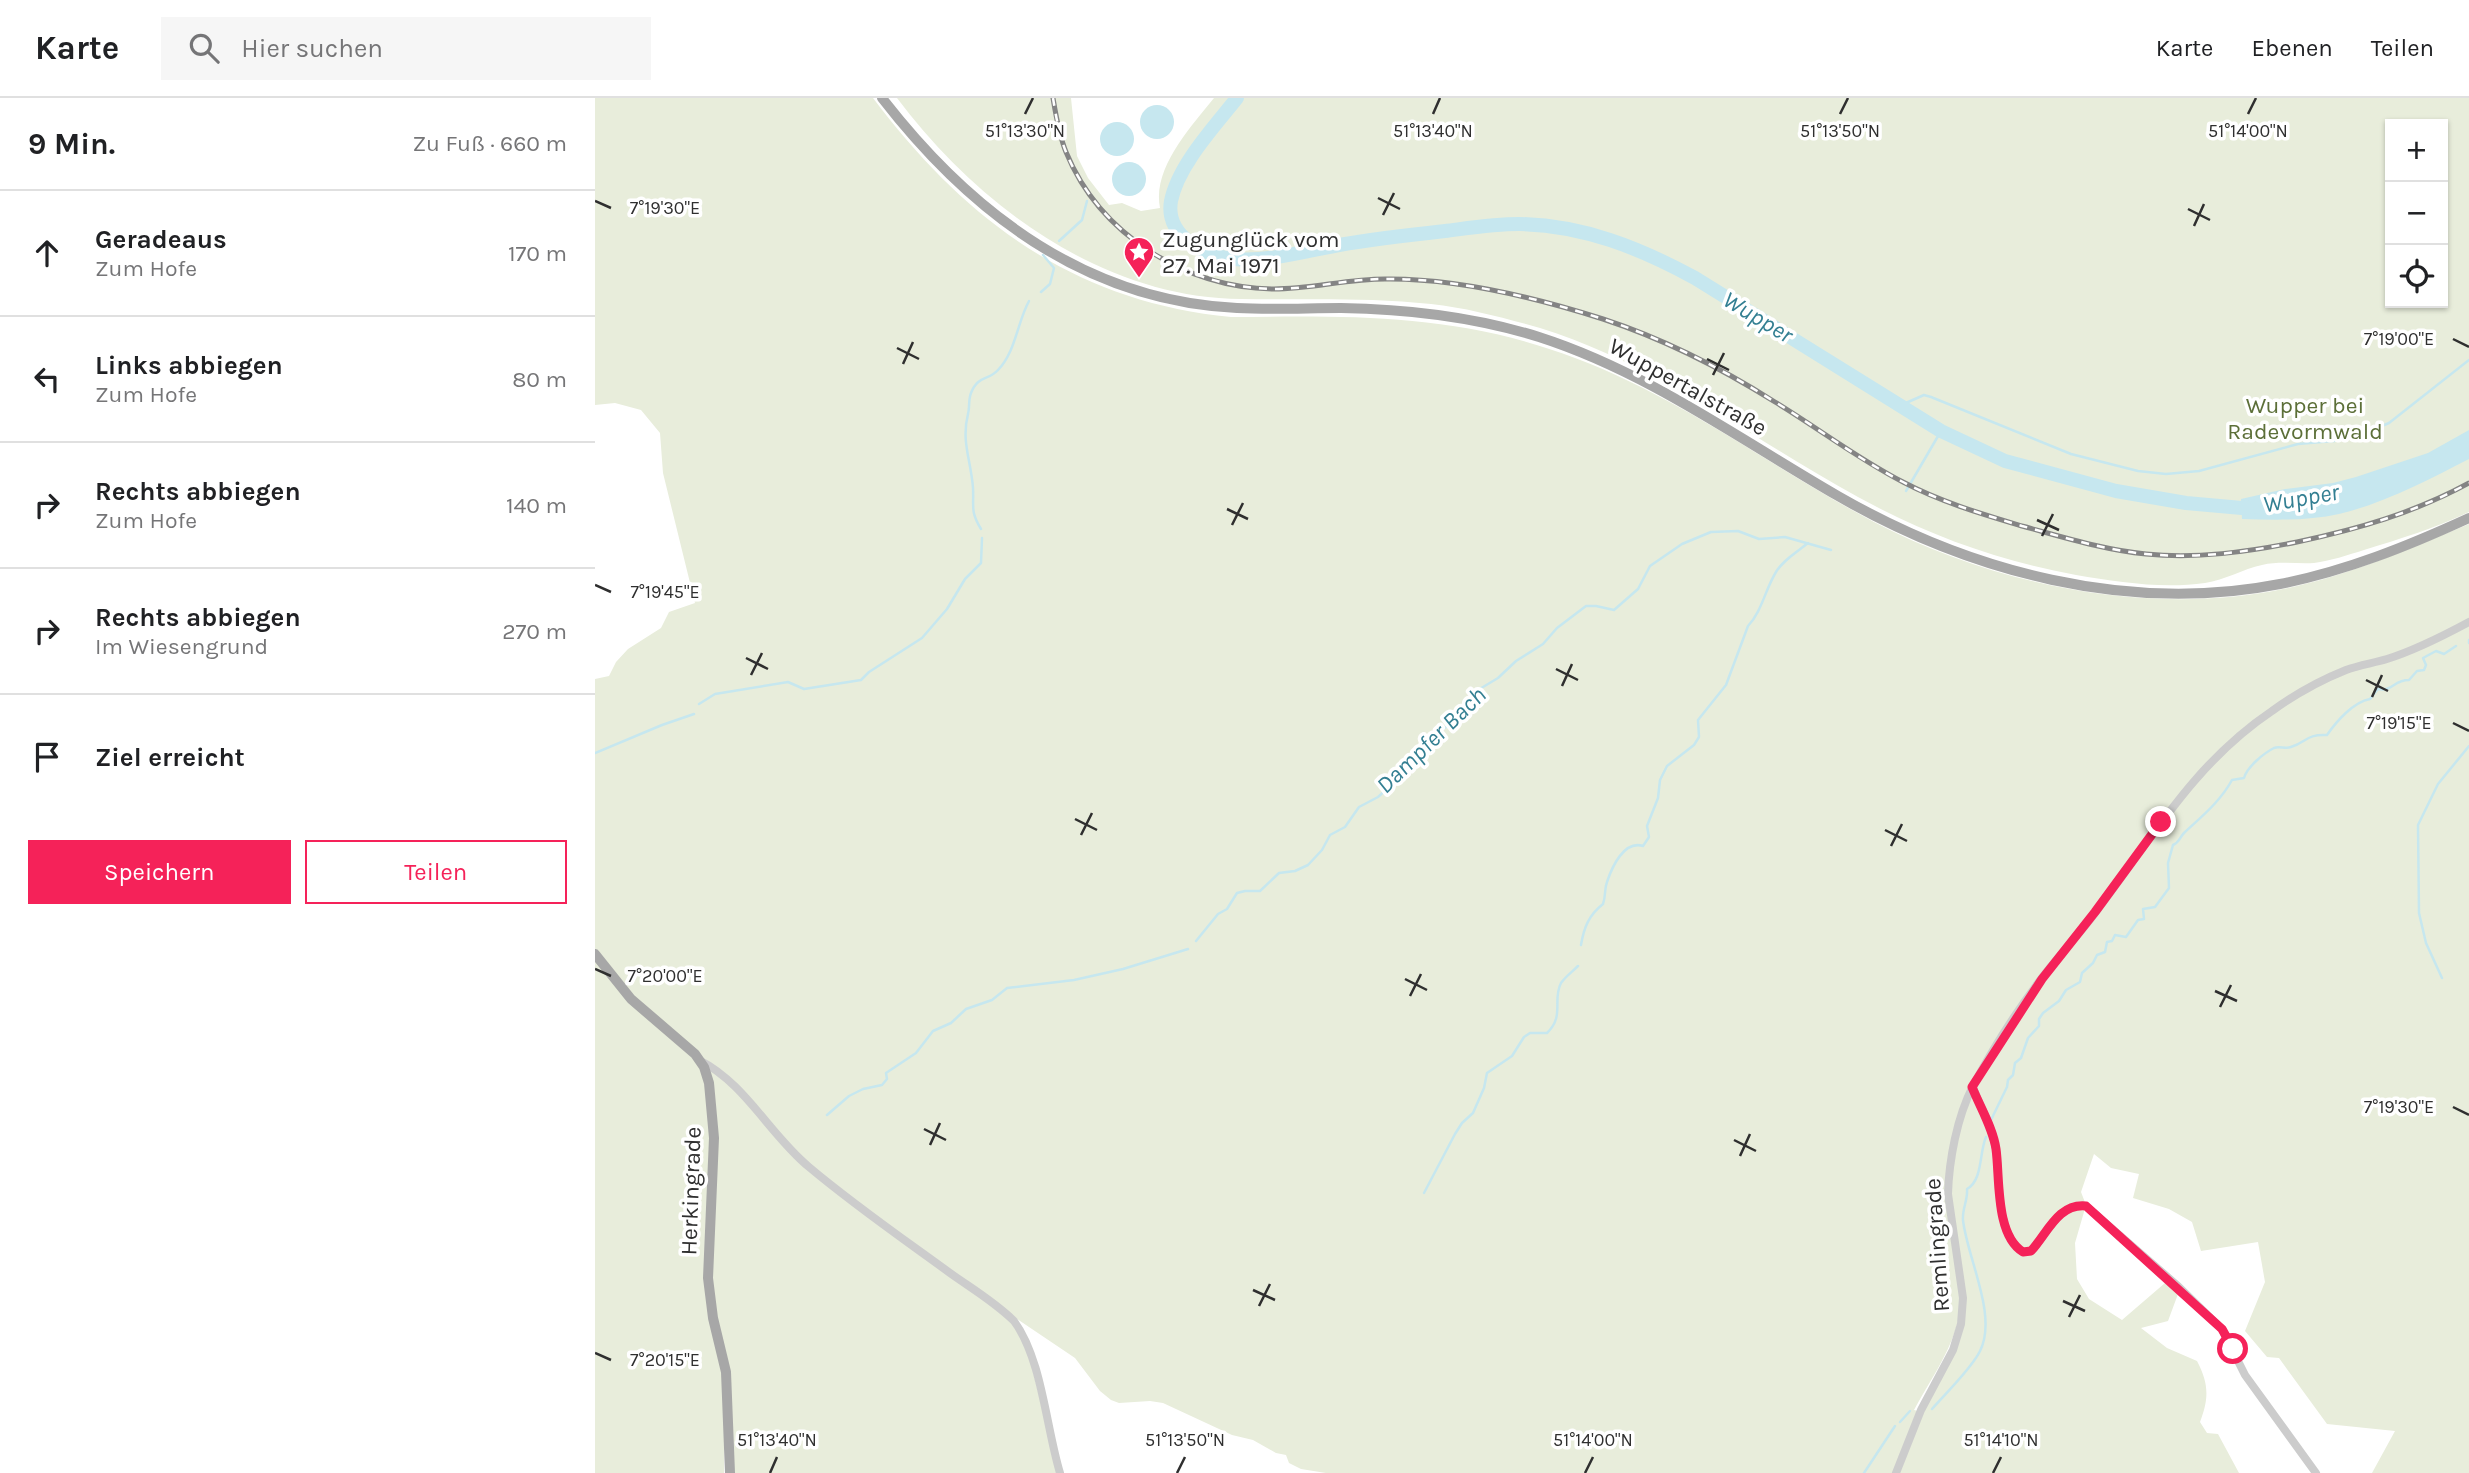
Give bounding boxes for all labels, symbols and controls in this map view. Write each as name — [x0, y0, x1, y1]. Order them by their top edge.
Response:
search box — [161, 17, 651, 80]
text: Karte — [35, 29, 119, 67]
icon: search — [185, 29, 223, 67]
text: Hier suchen — [241, 33, 383, 64]
text: Karte — [2156, 34, 2213, 62]
text: Ebenen — [2251, 34, 2333, 62]
text: Teilen — [2371, 34, 2434, 62]
map controls — [2385, 119, 2448, 308]
button: + — [2385, 119, 2448, 182]
text: 51°13'30"N — [985, 120, 1065, 142]
text: 51°13'40"N — [1393, 120, 1473, 142]
text: 51°13'50"N — [1800, 120, 1880, 142]
text: 51°14'00"N — [2208, 120, 2288, 142]
text: 9 Min. — [28, 126, 115, 162]
text: Zu Fuß · 660 m — [412, 130, 567, 157]
button: − — [2385, 182, 2448, 245]
text: 7°19'30"E — [630, 197, 700, 219]
text: Geradeaus — [95, 224, 227, 255]
place label: Zugunglück vom 27. Mai 1971 — [1162, 226, 1340, 279]
icon: ahead — [28, 234, 66, 272]
place icon: Zugunglück vom 27. Mai 1971 — [1122, 235, 1156, 279]
text: 170 m — [508, 240, 567, 267]
button: locate — [2385, 245, 2448, 308]
text: Zum Hofe — [95, 255, 197, 282]
water label: Wupper — [1718, 285, 1799, 349]
text: 7°19'00"E — [2364, 328, 2434, 350]
street label: Wuppertalstraße — [1604, 332, 1772, 442]
text: Links abbiegen — [95, 350, 283, 381]
icon: left — [28, 360, 66, 398]
text: 80 m — [512, 366, 567, 393]
text: Zum Hofe — [95, 381, 197, 408]
park label: Wupper bei Radevormwald — [2227, 392, 2383, 445]
text: Rechts abbiegen — [95, 476, 301, 507]
water label: Wupper — [2261, 477, 2342, 518]
icon: right — [28, 486, 66, 524]
text: 140 m — [506, 492, 567, 519]
text: Zum Hofe — [95, 507, 197, 534]
text: 7°19'45"E — [630, 581, 700, 603]
text: Rechts abbiegen — [95, 602, 301, 633]
icon: right — [28, 612, 66, 650]
text: 270 m — [502, 618, 567, 645]
text: Im Wiesengrund — [95, 633, 268, 660]
water label: Dampfer Bach — [1371, 681, 1491, 799]
text: 7°19'15"E — [2366, 712, 2432, 734]
icon: arrive — [28, 738, 66, 776]
text: Ziel erreicht — [95, 742, 245, 773]
route end — [2145, 806, 2176, 837]
button: Speichern — [28, 840, 291, 904]
button: Teilen — [305, 840, 567, 904]
text: 7°20'00"E — [627, 965, 703, 987]
text: 7°19'30"E — [2364, 1096, 2434, 1118]
street label: Herkingrade — [675, 1126, 707, 1256]
street label: Remlingrade — [1919, 1177, 1955, 1313]
route start — [2217, 1333, 2248, 1364]
text: 7°20'15"E — [630, 1349, 700, 1371]
text: 51°13'40"N — [737, 1429, 817, 1451]
text: 51°13'50"N — [1145, 1429, 1225, 1451]
text: 51°14'00"N — [1553, 1429, 1633, 1451]
text: 51°14'10"N — [1963, 1429, 2039, 1451]

